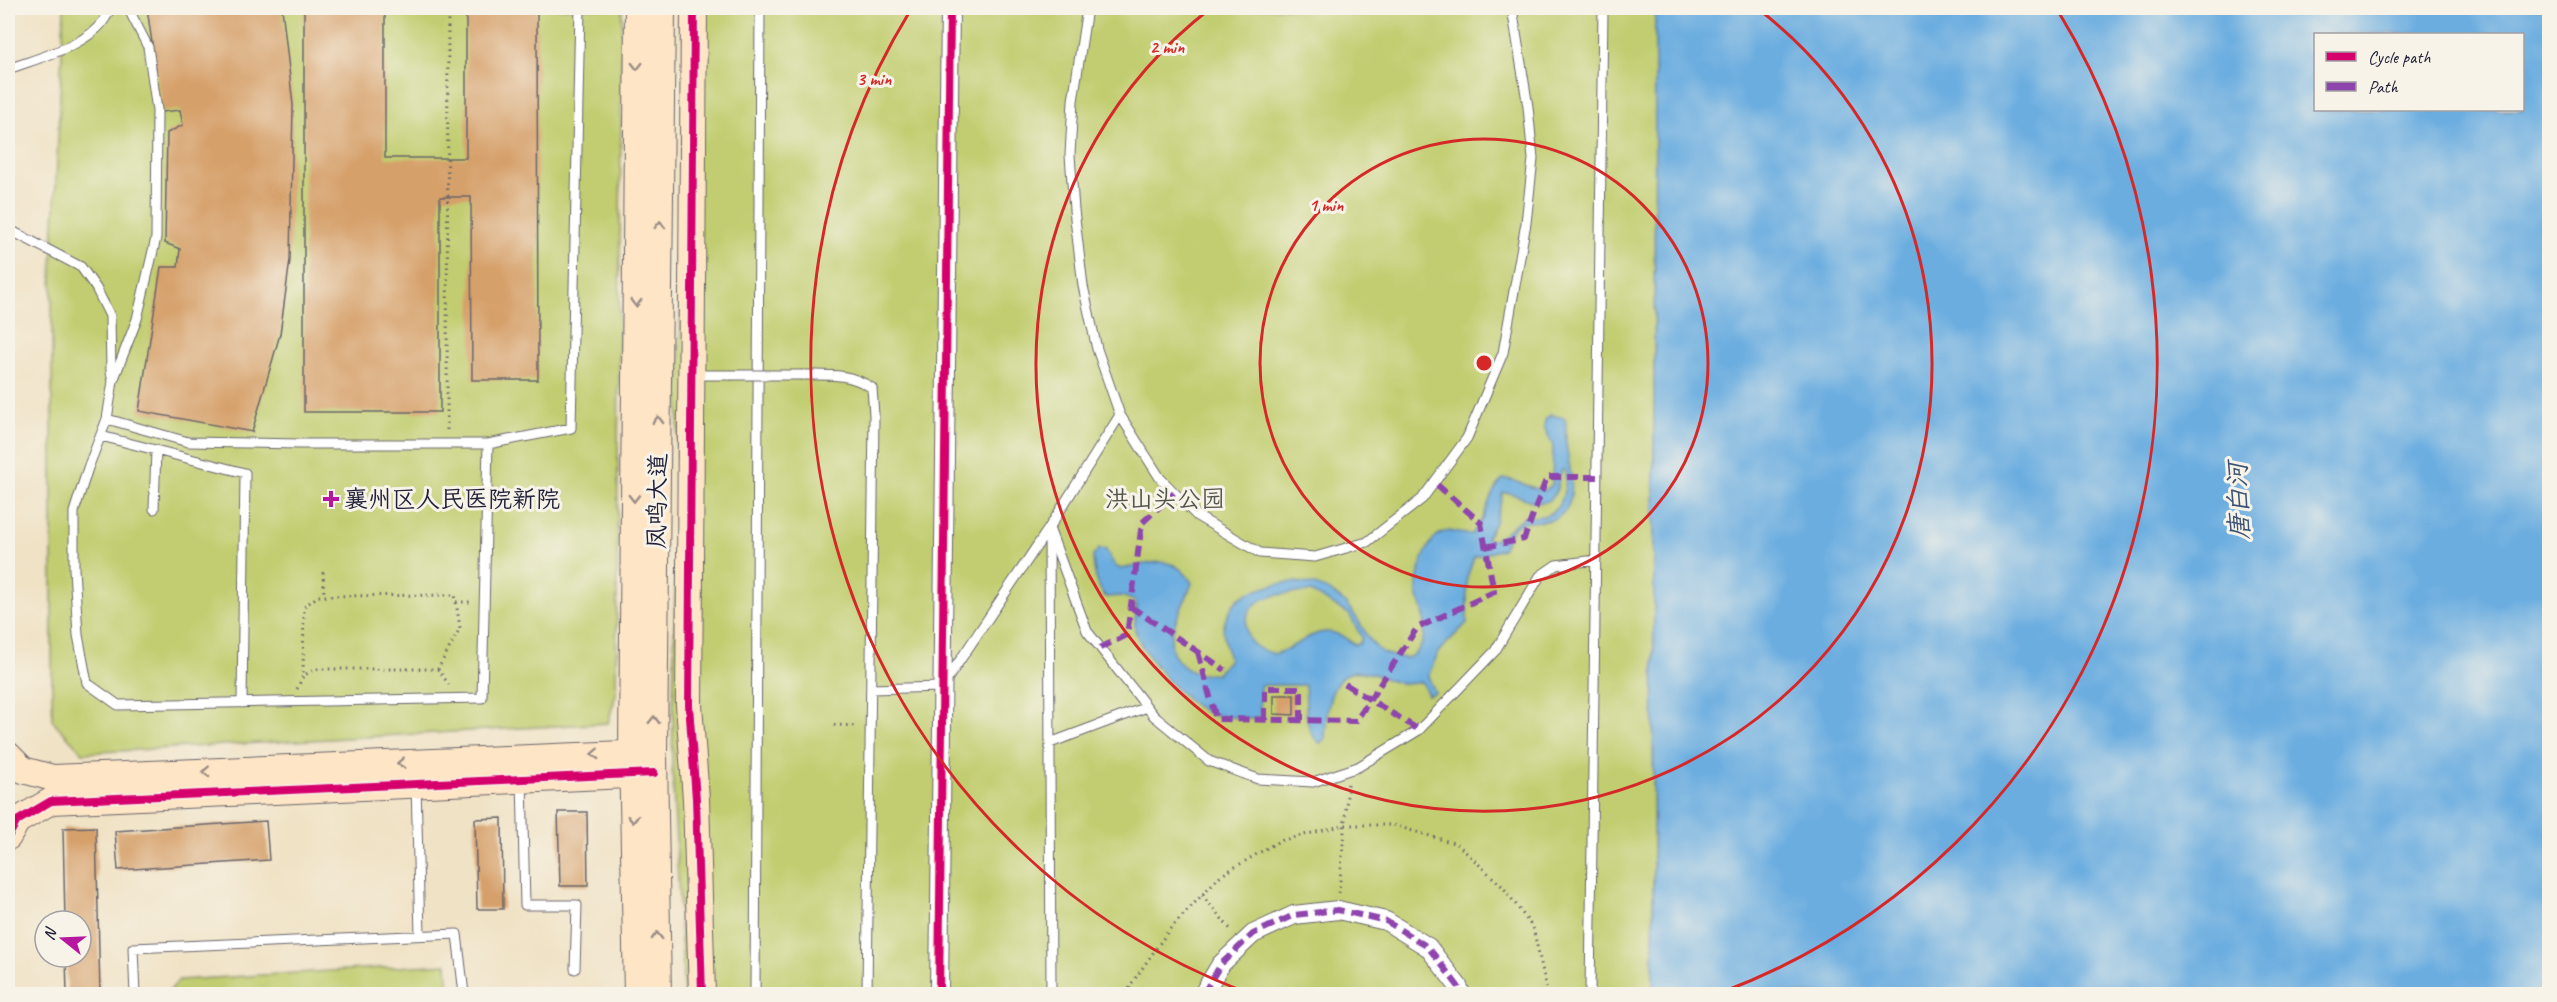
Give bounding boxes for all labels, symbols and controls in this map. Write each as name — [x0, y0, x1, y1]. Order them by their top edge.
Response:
legend — [2314, 33, 2524, 111]
text: 2 min — [1150, 36, 1185, 58]
text: Cycle path — [2368, 46, 2431, 68]
one-way arrow — [631, 61, 644, 70]
text: 3 min — [857, 68, 892, 90]
text: Path — [2368, 76, 2398, 98]
text: 1 min — [1309, 194, 1344, 216]
one-way arrow — [654, 221, 666, 230]
one-way arrow — [629, 298, 642, 307]
centre of rings — [1474, 353, 1494, 373]
one-way arrow — [652, 416, 664, 425]
street label: 凤鸣大道 — [641, 453, 673, 549]
water label: 唐白河 — [2221, 457, 2256, 541]
place label: 襄州区人民医院新院 — [344, 484, 560, 514]
park label: 洪山头公园 — [1105, 484, 1225, 514]
marker: 襄州区人民医院新院 — [322, 490, 340, 508]
one-way arrow — [628, 493, 640, 502]
one-way arrow — [648, 716, 660, 725]
one-way arrow — [591, 748, 600, 761]
one-way arrow — [396, 756, 405, 769]
one-way arrow — [201, 765, 210, 778]
one-way arrow — [627, 814, 639, 823]
north arrow — [33, 909, 93, 969]
text: N — [39, 924, 62, 942]
one-way arrow — [651, 932, 663, 941]

